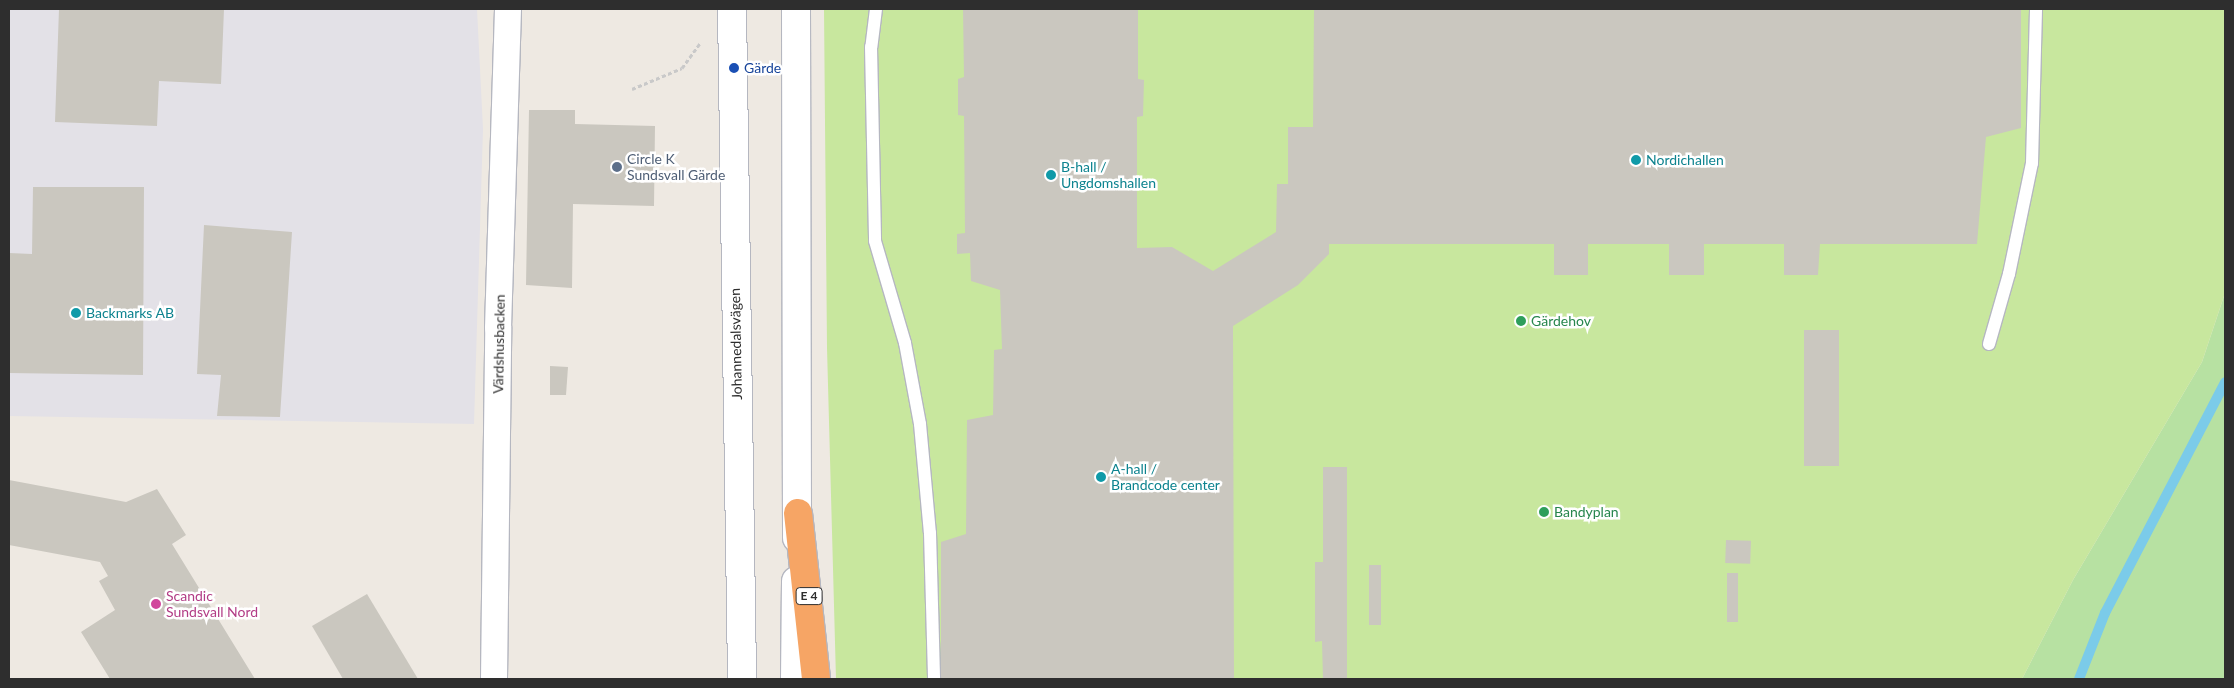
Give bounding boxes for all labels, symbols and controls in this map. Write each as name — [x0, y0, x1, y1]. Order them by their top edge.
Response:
place label: Gärde — [744, 60, 781, 76]
marker: Gärde — [728, 62, 740, 74]
place label: Circle K Sundsvall Gärde — [627, 151, 725, 184]
place label: Nordichallen — [1646, 152, 1724, 168]
marker: Nordichallen — [1630, 154, 1642, 166]
place label: B-hall / Ungdomshallen — [1061, 159, 1156, 192]
marker: Circle K Sundsvall Gärde — [611, 161, 623, 173]
marker: B-hall / Ungdomshallen — [1045, 169, 1057, 181]
street label: Johannedalsvägen — [727, 288, 745, 400]
street label: Värdshusbacken — [490, 294, 508, 394]
place label: Backmarks AB — [86, 305, 175, 321]
marker: Backmarks AB — [70, 307, 82, 319]
place label: Gärdehov — [1531, 313, 1591, 329]
marker: Gärdehov — [1515, 315, 1527, 327]
place label: A-hall / Brandcode center — [1111, 461, 1220, 494]
marker: A-hall / Brandcode center — [1095, 471, 1107, 483]
place label: Bandyplan — [1554, 504, 1619, 520]
marker: Bandyplan — [1538, 506, 1550, 518]
road number: E 4 — [795, 586, 823, 606]
place label: Scandic Sundsvall Nord — [166, 588, 258, 620]
marker: Scandic Sundsvall Nord — [150, 598, 162, 610]

